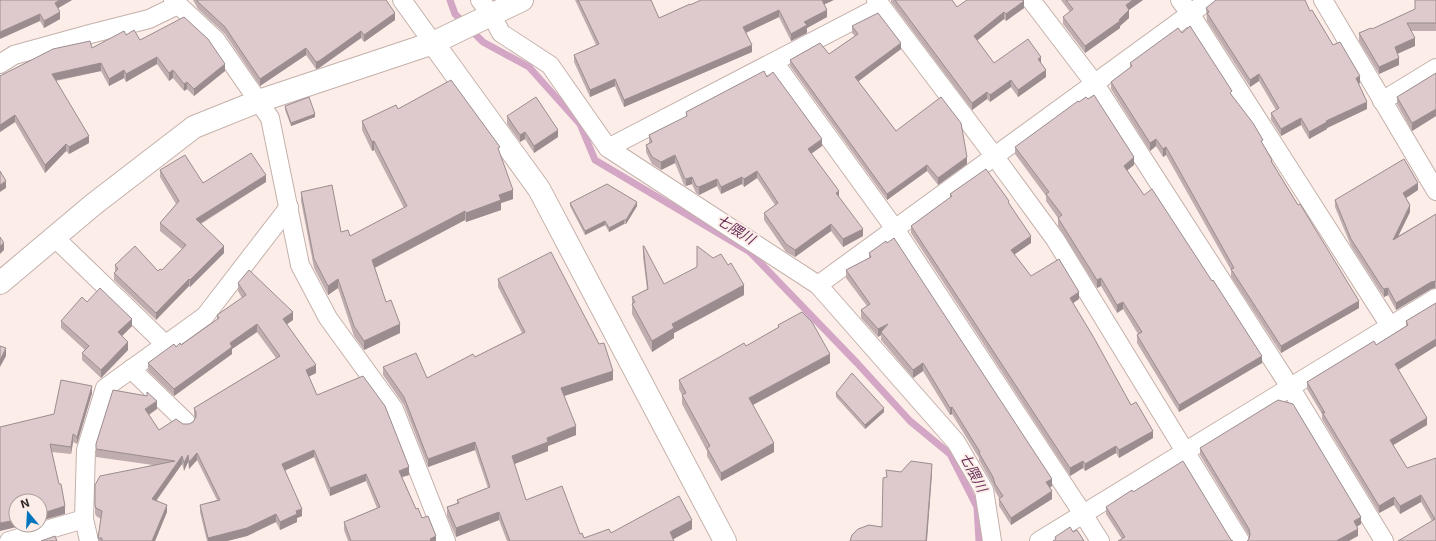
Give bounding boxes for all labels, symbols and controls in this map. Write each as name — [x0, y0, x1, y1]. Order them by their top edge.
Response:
water label: 七隈川 — [714, 211, 760, 248]
water label: 七隈川 — [957, 449, 992, 496]
north arrow — [8, 493, 48, 533]
text: N — [19, 496, 31, 511]

